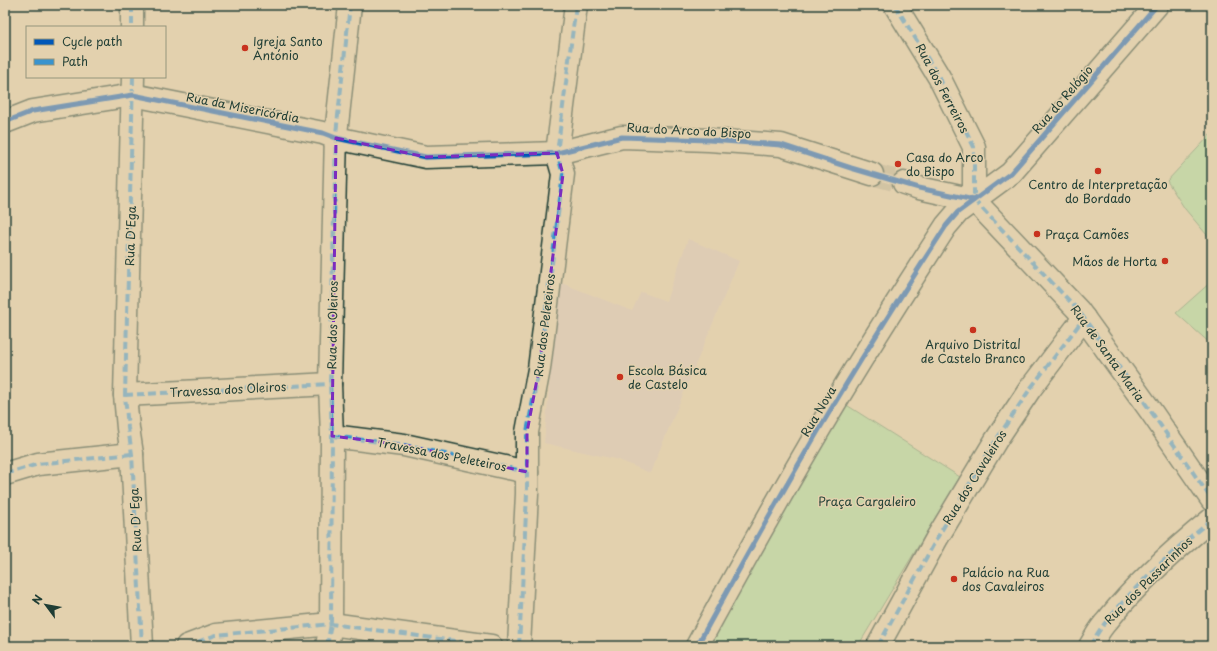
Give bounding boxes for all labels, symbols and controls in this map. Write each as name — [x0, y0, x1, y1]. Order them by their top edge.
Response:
legend — [26, 26, 166, 78]
text: Cycle path — [62, 32, 123, 50]
place label: Igreja Santo António — [253, 32, 323, 64]
street label: Rua dos Ferreiros — [912, 40, 975, 137]
marker: Igreja Santo António — [240, 43, 250, 53]
text: Path — [62, 52, 88, 70]
street label: Rua do Relógio — [1027, 61, 1097, 137]
street label: Rua da Misericórdia — [185, 87, 302, 127]
street label: Rua do Arco do Bispo — [626, 118, 752, 142]
place label: Casa do Arco do Bispo — [906, 148, 984, 180]
marker: Casa do Arco do Bispo — [893, 159, 903, 169]
marker: Centro de Interpretação do Bordado — [1093, 166, 1103, 176]
place label: Centro de Interpretação do Bordado — [1028, 175, 1168, 207]
street label: Rua D'Ega — [120, 205, 140, 267]
place label: Praça Camões — [1045, 225, 1129, 243]
marker: Praça Camões — [1032, 229, 1042, 239]
place label: Mãos de Horta — [1072, 252, 1157, 270]
marker: Mãos de Horta — [1160, 256, 1170, 266]
street label: Rua dos Peleteiros — [529, 272, 559, 378]
street label: Rua dos Oleiros — [322, 280, 342, 370]
street label: Rua de Santa Maria — [1067, 301, 1150, 405]
marker: Arquivo Distrital de Castelo Branco — [968, 325, 978, 335]
place label: Arquivo Distrital de Castelo Branco — [921, 335, 1026, 367]
place label: Escola Básica de Castelo — [628, 361, 707, 393]
marker: Escola Básica de Castelo — [615, 372, 625, 382]
street label: Travessa dos Oleiros — [169, 377, 287, 401]
street label: Rua Nova — [796, 382, 841, 440]
street label: Rua dos Cavaleiros — [938, 426, 1011, 528]
street label: Travessa dos Peleteiros — [376, 433, 509, 475]
street label: Rua D' Ega — [124, 487, 146, 552]
park label: Praça Cargaleiro — [818, 492, 916, 510]
street label: Rua dos Passarinhos — [1100, 532, 1196, 628]
place label: Palácio na Rua dos Cavaleiros — [962, 563, 1050, 595]
marker: Palácio na Rua dos Cavaleiros — [949, 574, 959, 584]
north arrow — [26, 585, 66, 625]
text: N — [28, 591, 47, 608]

